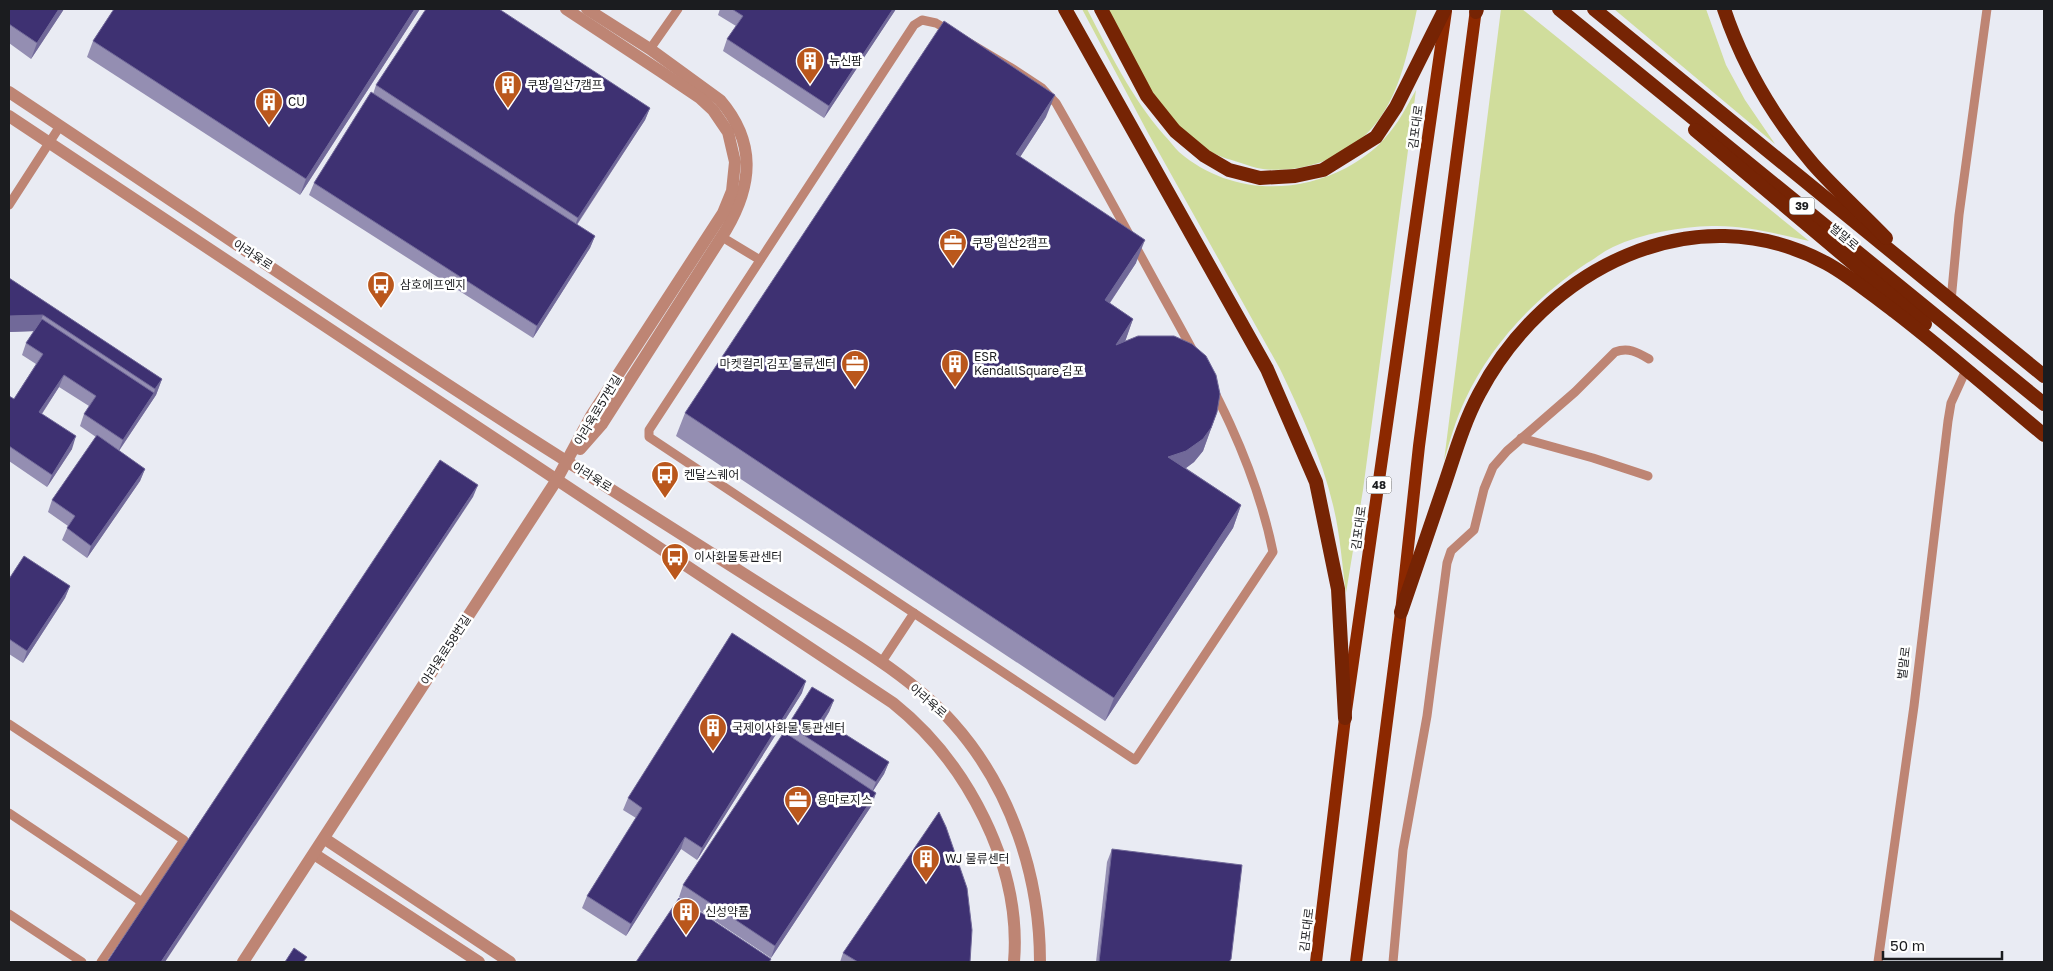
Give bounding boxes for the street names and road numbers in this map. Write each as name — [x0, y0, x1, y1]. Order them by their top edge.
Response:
street label: 김포대로 — [1405, 104, 1426, 150]
road number: 39 — [1790, 198, 1814, 215]
street label: 벌말로 — [1827, 220, 1862, 253]
street label: 아라육로 — [231, 236, 276, 273]
street label: 아라육로57번길 — [571, 372, 624, 448]
street label: 아라육로 — [570, 459, 615, 495]
road number: 48 — [1366, 476, 1392, 494]
street label: 김포대로 — [1348, 505, 1369, 551]
street label: 아라육로58번길 — [417, 612, 474, 688]
street label: 벌말로 — [1894, 646, 1913, 680]
street label: 아라육로 — [907, 680, 950, 721]
street label: 김포대로 — [1296, 907, 1317, 953]

